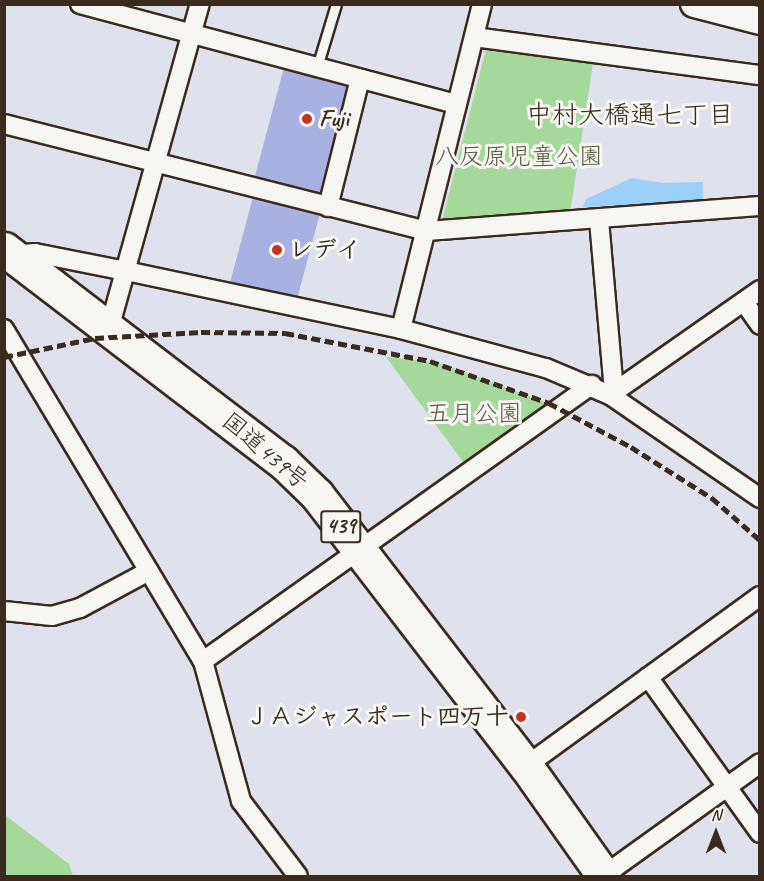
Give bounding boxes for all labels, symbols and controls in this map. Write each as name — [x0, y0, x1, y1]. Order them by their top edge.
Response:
district label: 中村大橋通七丁目 — [526, 99, 734, 131]
place label: Fuji — [319, 105, 349, 133]
marker: Fuji — [300, 112, 314, 126]
park label: 八反原児童公園 — [435, 143, 603, 171]
place label: レデイ — [289, 236, 361, 264]
marker: レデイ — [270, 243, 284, 257]
park label: 五月公園 — [426, 400, 522, 428]
street label: 国道439号 — [216, 406, 314, 496]
road number: 439 — [320, 508, 362, 546]
place label: ＪＡジャスポート四万十 — [245, 703, 509, 731]
marker: ＪＡジャスポート四万十 — [514, 710, 528, 724]
north arrow — [686, 803, 746, 863]
text: N — [711, 805, 721, 825]

